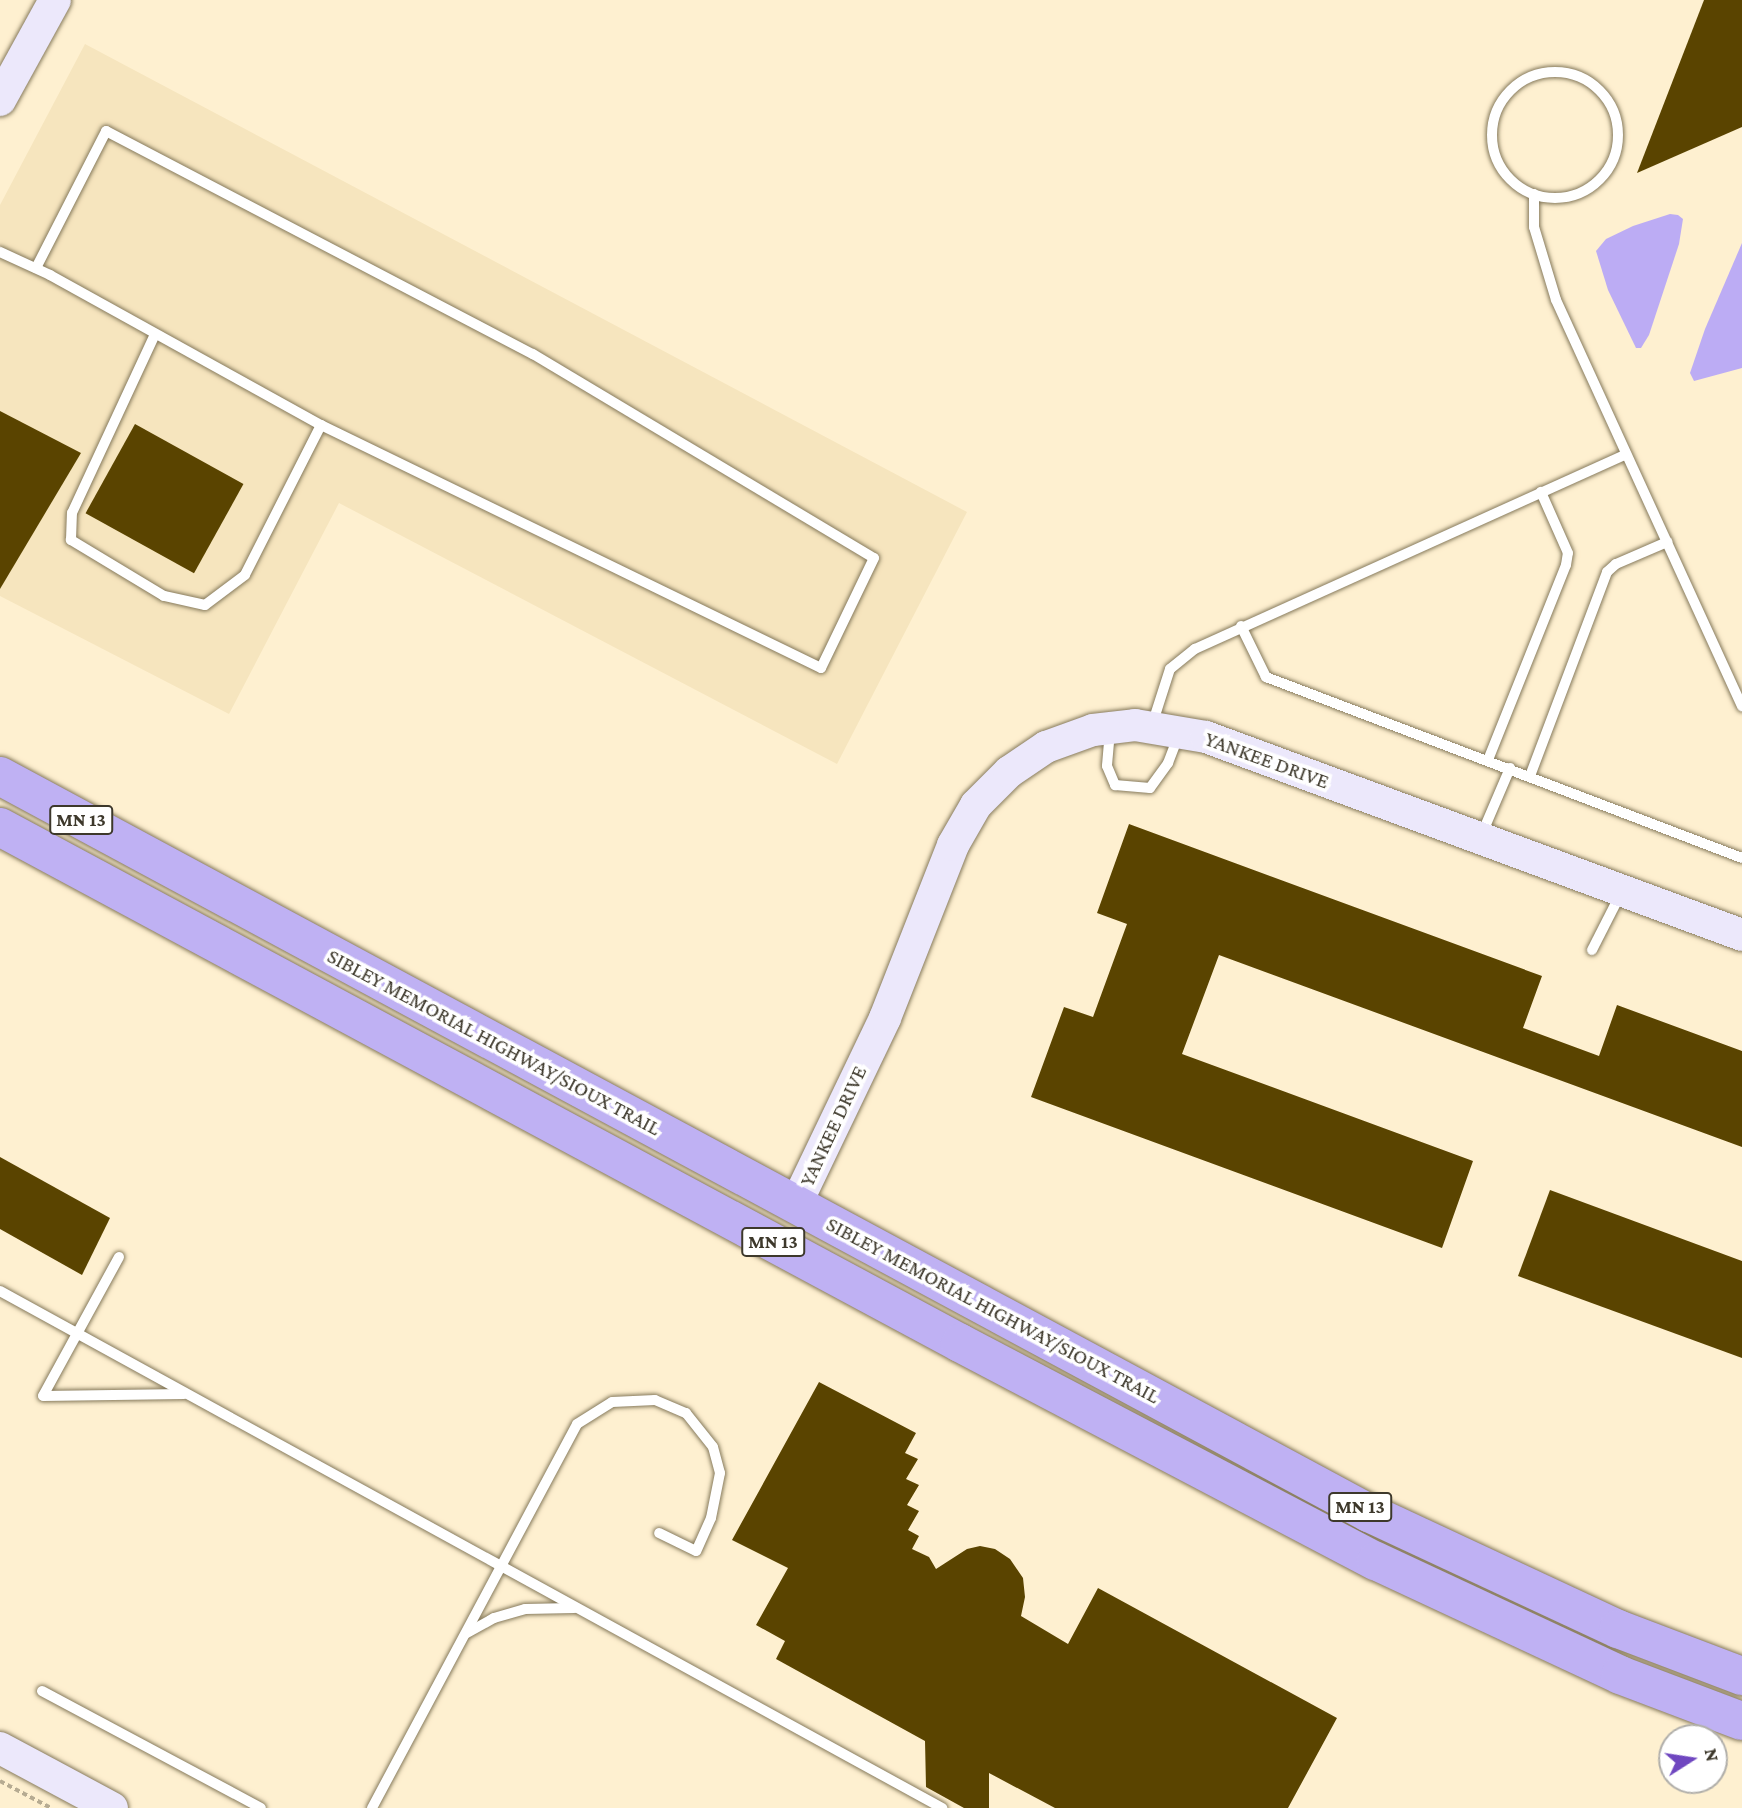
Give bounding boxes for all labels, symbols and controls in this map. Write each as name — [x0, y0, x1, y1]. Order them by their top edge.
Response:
street label: YANKEE DRIVE — [1202, 726, 1332, 794]
road number: MN 13 — [48, 804, 114, 835]
street label: SIBLEY MEMORIAL HIGHWAY/SIOUX TRAIL — [323, 943, 665, 1141]
street label: YANKEE DRIVE — [794, 1062, 872, 1190]
street label: SIBLEY MEMORIAL HIGHWAY/SIOUX TRAIL — [822, 1211, 1164, 1409]
road number: MN 13 — [740, 1226, 806, 1258]
road number: MN 13 — [1327, 1492, 1393, 1522]
north arrow — [1658, 1724, 1728, 1794]
text: N — [1700, 1746, 1724, 1763]

